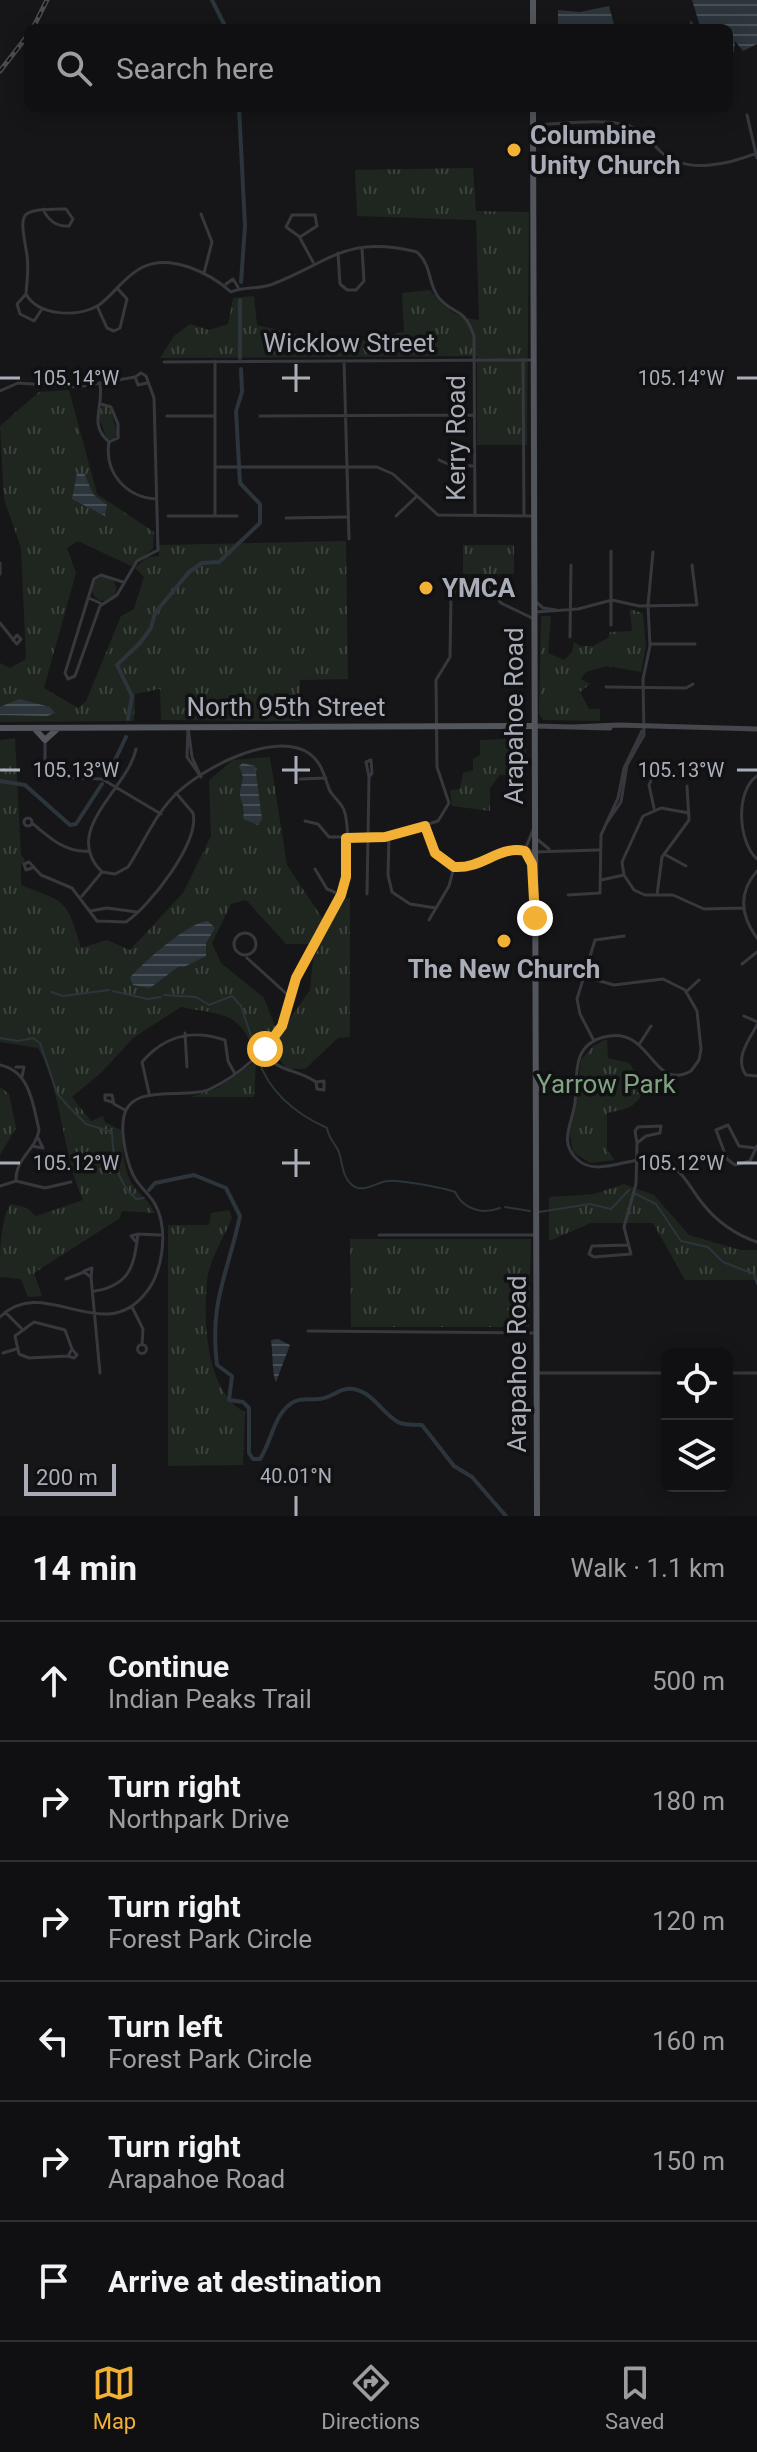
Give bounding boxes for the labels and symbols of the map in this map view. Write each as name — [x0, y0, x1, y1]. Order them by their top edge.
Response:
place label: Columbine Unity Church — [530, 120, 680, 180]
marker: Columbine Unity Church — [505, 141, 523, 159]
street label: Wicklow Street — [263, 328, 435, 358]
text: 105.14°W — [33, 366, 120, 390]
text: 105.14°W — [638, 366, 725, 390]
street label: Kerry Road — [441, 375, 471, 501]
place label: YMCA — [442, 573, 516, 603]
marker: YMCA — [417, 579, 435, 597]
street label: Arapahoe Road — [499, 627, 529, 805]
street label: North 95th Street — [186, 692, 386, 722]
text: 105.13°W — [33, 758, 120, 782]
text: 105.13°W — [638, 758, 725, 782]
route end — [517, 900, 553, 936]
marker: The New Church — [495, 932, 513, 950]
place label: The New Church — [408, 954, 600, 984]
route start — [247, 1031, 283, 1067]
park label: Yarrow Park — [536, 1069, 677, 1099]
text: 105.12°W — [33, 1151, 120, 1175]
text: 105.12°W — [638, 1151, 725, 1175]
street label: Arapahoe Road — [502, 1275, 532, 1453]
scale bar — [24, 1460, 116, 1496]
text: 40.01°N — [260, 1464, 332, 1488]

